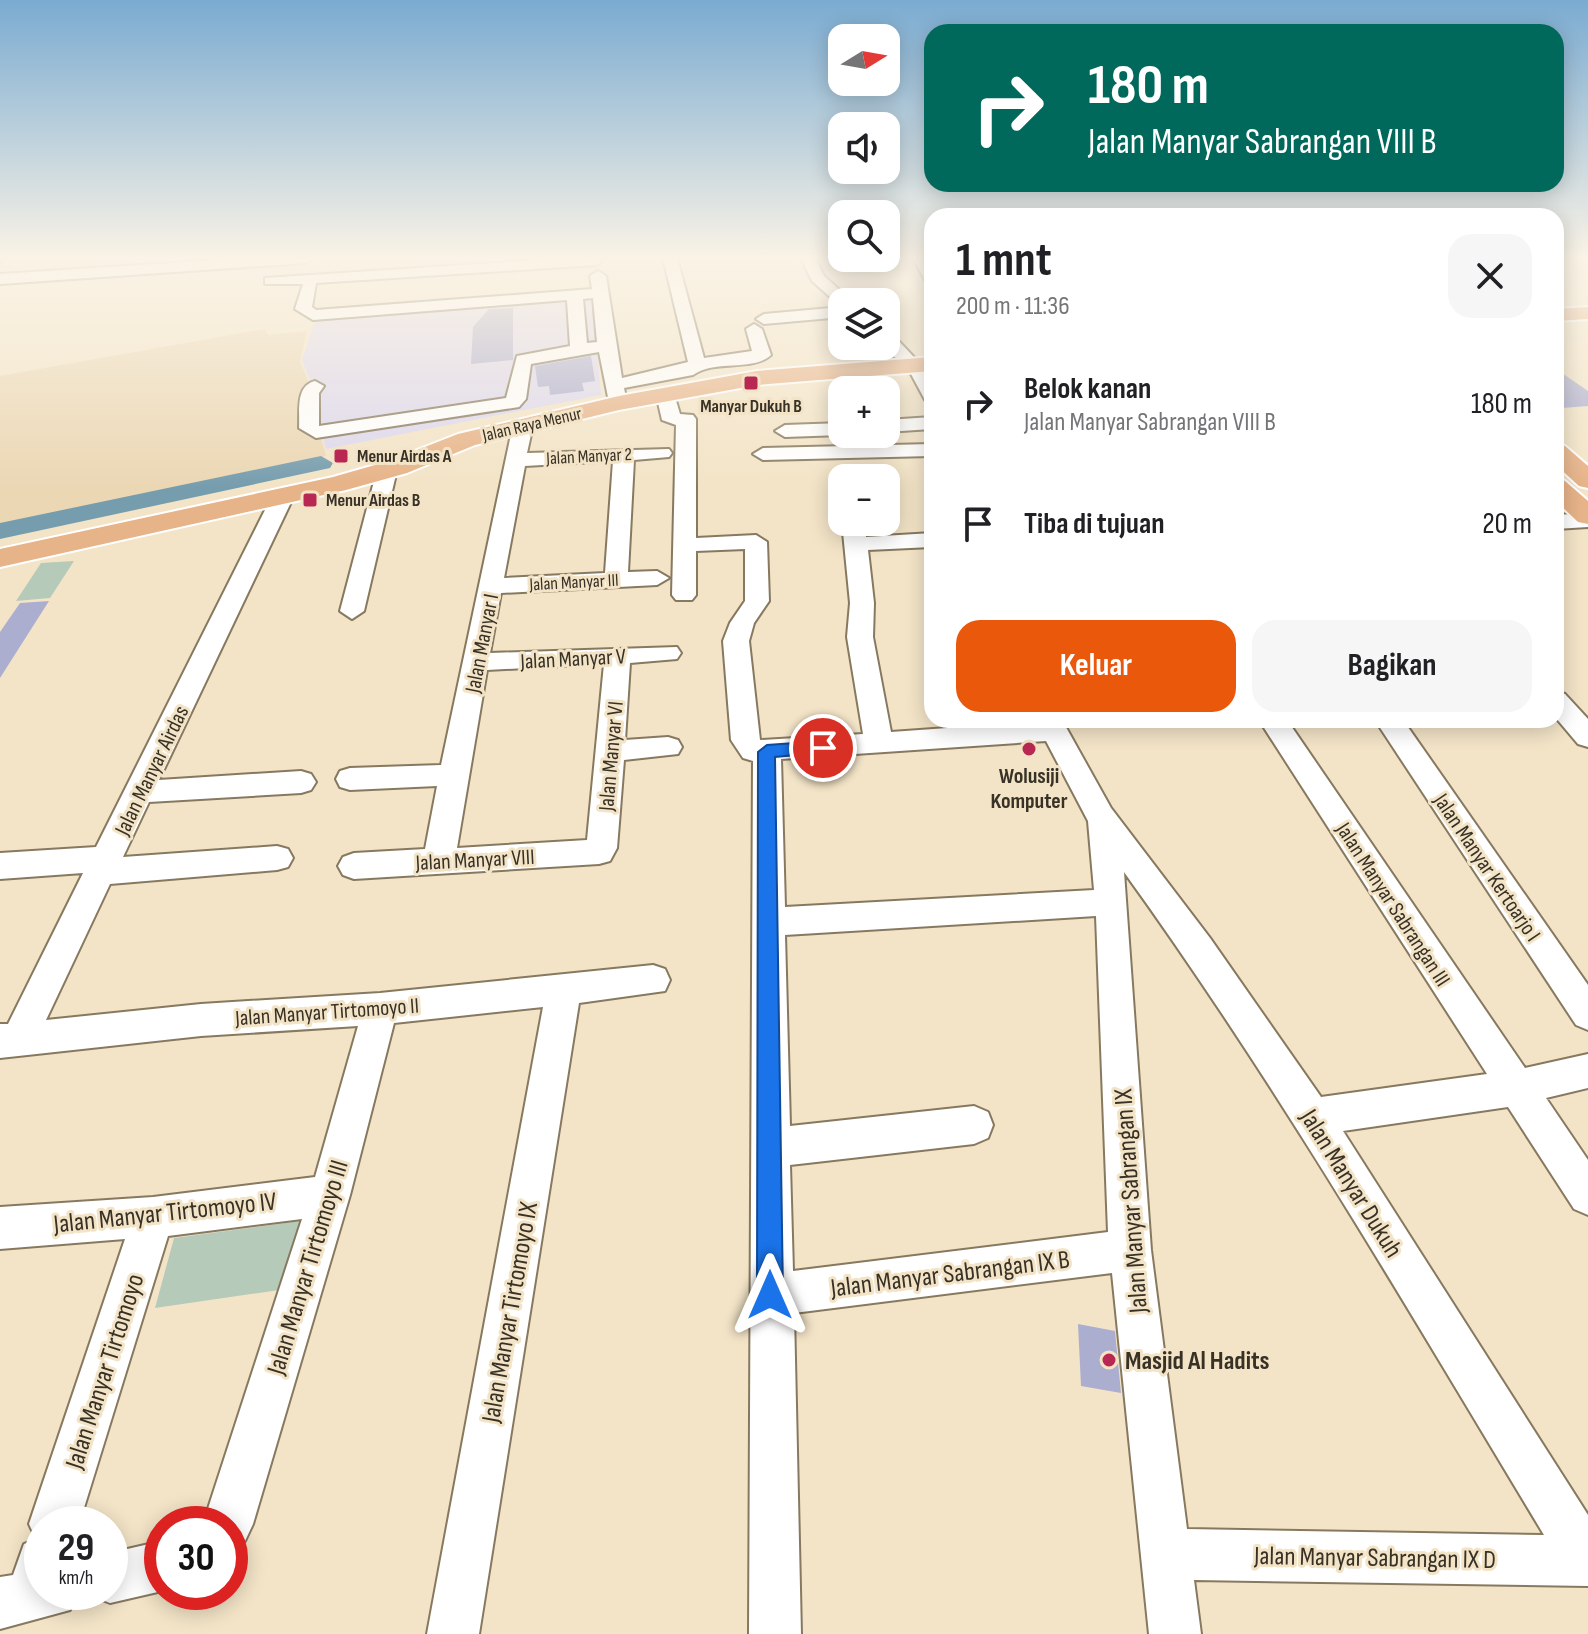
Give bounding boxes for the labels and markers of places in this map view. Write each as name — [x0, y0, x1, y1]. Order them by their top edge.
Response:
marker: Manyar Dukuh B — [742, 374, 760, 392]
place label: Manyar Dukuh B — [700, 396, 802, 417]
place label: Menur Airdas A — [357, 446, 452, 467]
marker: Menur Airdas A — [332, 447, 350, 465]
place label: Menur Airdas B — [326, 490, 421, 511]
marker: Menur Airdas B — [301, 491, 319, 509]
pin — [789, 714, 857, 782]
marker: Wolusiji Komputer — [1020, 740, 1038, 758]
place label: Wolusiji Komputer — [990, 763, 1068, 815]
place label: Masjid Al Hadits — [1125, 1346, 1270, 1377]
marker: Masjid Al Hadits — [1100, 1351, 1118, 1369]

